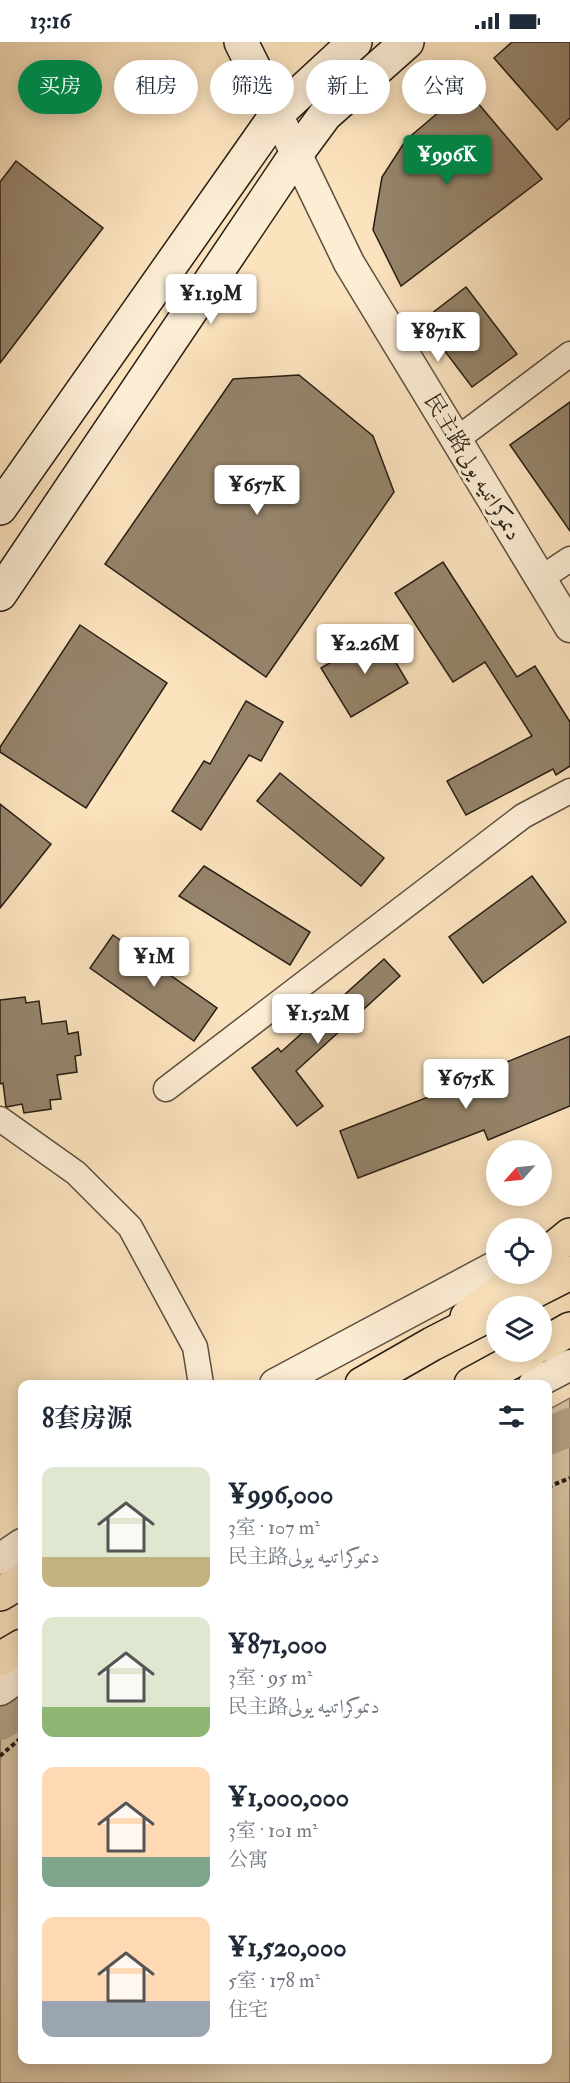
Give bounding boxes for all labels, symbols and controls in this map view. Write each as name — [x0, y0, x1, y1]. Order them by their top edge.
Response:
text: 13:16 — [30, 7, 71, 35]
chip: 买房 — [18, 60, 102, 114]
chip: 租房 — [114, 60, 198, 114]
chip: 筛选 — [210, 60, 294, 114]
chip: 新上 — [306, 60, 390, 114]
chip: 公寓 — [402, 60, 486, 114]
pin: ¥996K — [405, 135, 489, 186]
text: ¥996K — [417, 142, 477, 167]
pin: ¥1.19M — [162, 274, 260, 325]
text: ¥1.19M — [180, 281, 242, 306]
pin: ¥871K — [396, 312, 480, 363]
text: ¥871K — [411, 319, 465, 344]
street label: 民主路دىموكراتىيە يولى — [418, 388, 528, 546]
pin: ¥657K — [215, 465, 299, 516]
text: ¥657K — [228, 472, 286, 497]
pin: ¥2.26M — [316, 624, 414, 675]
text: ¥2.26M — [331, 631, 399, 656]
pin: ¥1M — [125, 937, 183, 988]
text: ¥1M — [133, 944, 175, 969]
pin: ¥1.52M — [269, 994, 367, 1045]
text: ¥1.52M — [286, 1001, 350, 1026]
pin: ¥675K — [424, 1059, 508, 1110]
text: ¥675K — [437, 1066, 495, 1091]
north arrow — [486, 1140, 552, 1206]
map controls — [486, 1140, 552, 1362]
button: locate — [486, 1218, 552, 1284]
button: layers — [486, 1296, 552, 1362]
icon: filters — [495, 1400, 528, 1433]
text: 8套房源 — [42, 1403, 132, 1435]
text: ¥996,000 — [228, 1479, 333, 1511]
icon: home — [90, 1491, 162, 1563]
text: 3室 · 107 m² — [228, 1515, 320, 1540]
text: 民主路دىموكراتىيە يولى — [228, 1544, 380, 1569]
text: ¥871,000 — [228, 1629, 327, 1661]
icon: home — [90, 1641, 162, 1713]
text: 3室 · 95 m² — [228, 1665, 312, 1690]
text: 民主路دىموكراتىيە يولى — [228, 1694, 380, 1719]
text: ¥1,000,000 — [228, 1782, 349, 1814]
icon: home — [90, 1791, 162, 1863]
text: 3室 · 101 m² — [228, 1818, 318, 1843]
text: 公寓 — [228, 1847, 268, 1872]
text: ¥1,520,000 — [228, 1932, 347, 1964]
icon: home — [90, 1941, 162, 2013]
text: 5室 · 178 m² — [228, 1968, 320, 1993]
text: 住宅 — [228, 1997, 268, 2022]

